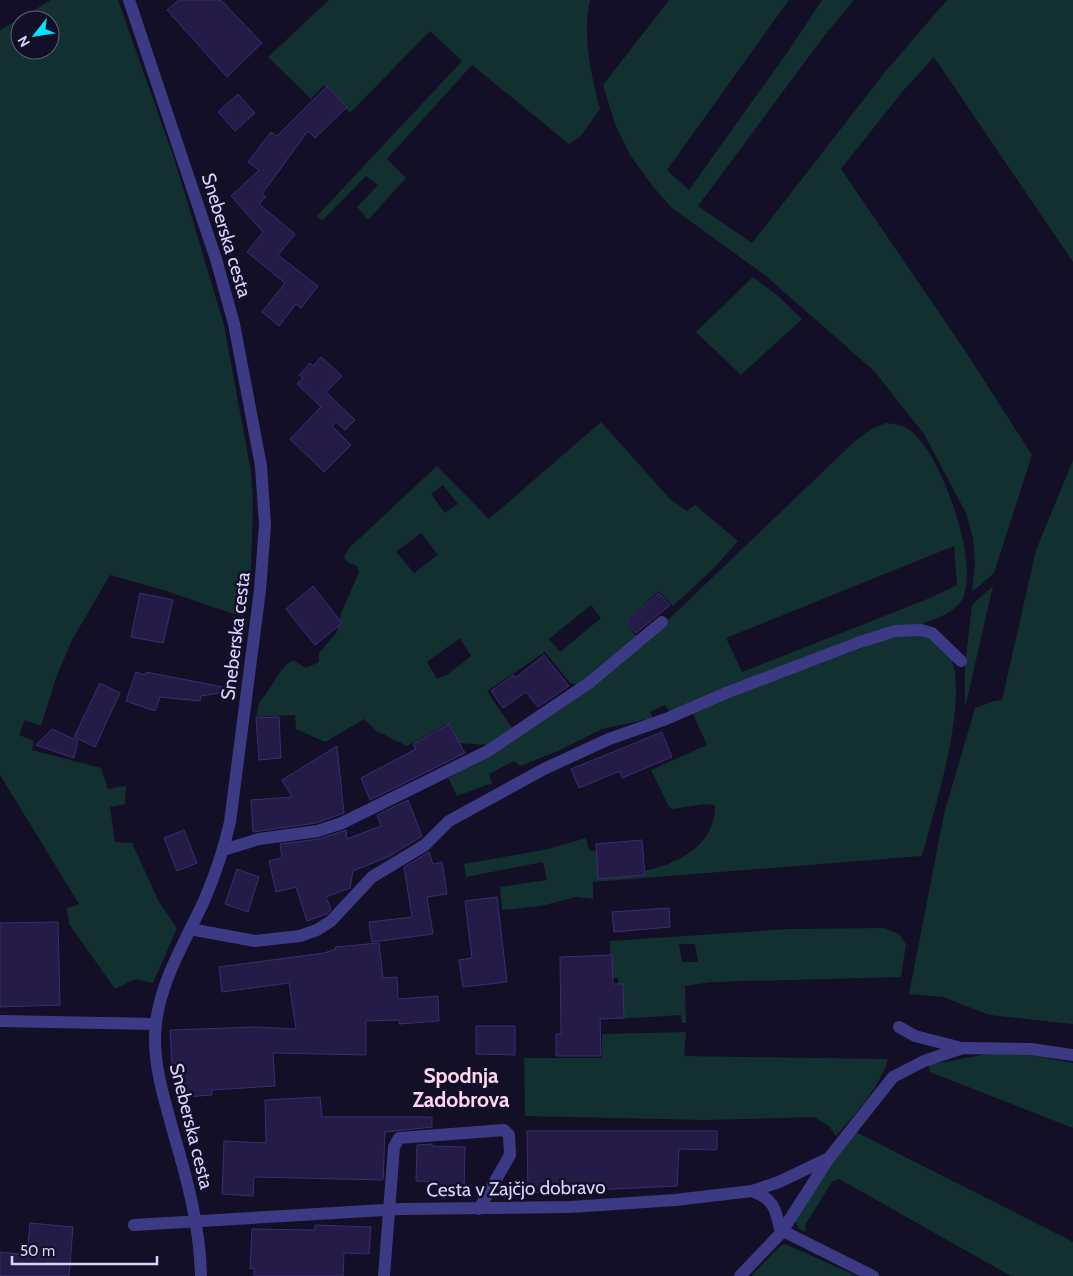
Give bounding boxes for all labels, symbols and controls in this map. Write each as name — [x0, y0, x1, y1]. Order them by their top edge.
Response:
north arrow — [10, 10, 60, 60]
text: N — [13, 33, 34, 50]
street label: Sneberska cesta — [197, 170, 256, 300]
street label: Sneberska cesta — [216, 571, 255, 701]
street label: Sneberska cesta — [165, 1061, 218, 1191]
district label: Spodnja Zadobrova — [412, 1063, 510, 1112]
street label: Cesta v Zajčjo dobravo — [426, 1175, 606, 1202]
scale bar — [12, 1234, 158, 1266]
text: 50 m — [20, 1242, 55, 1260]

